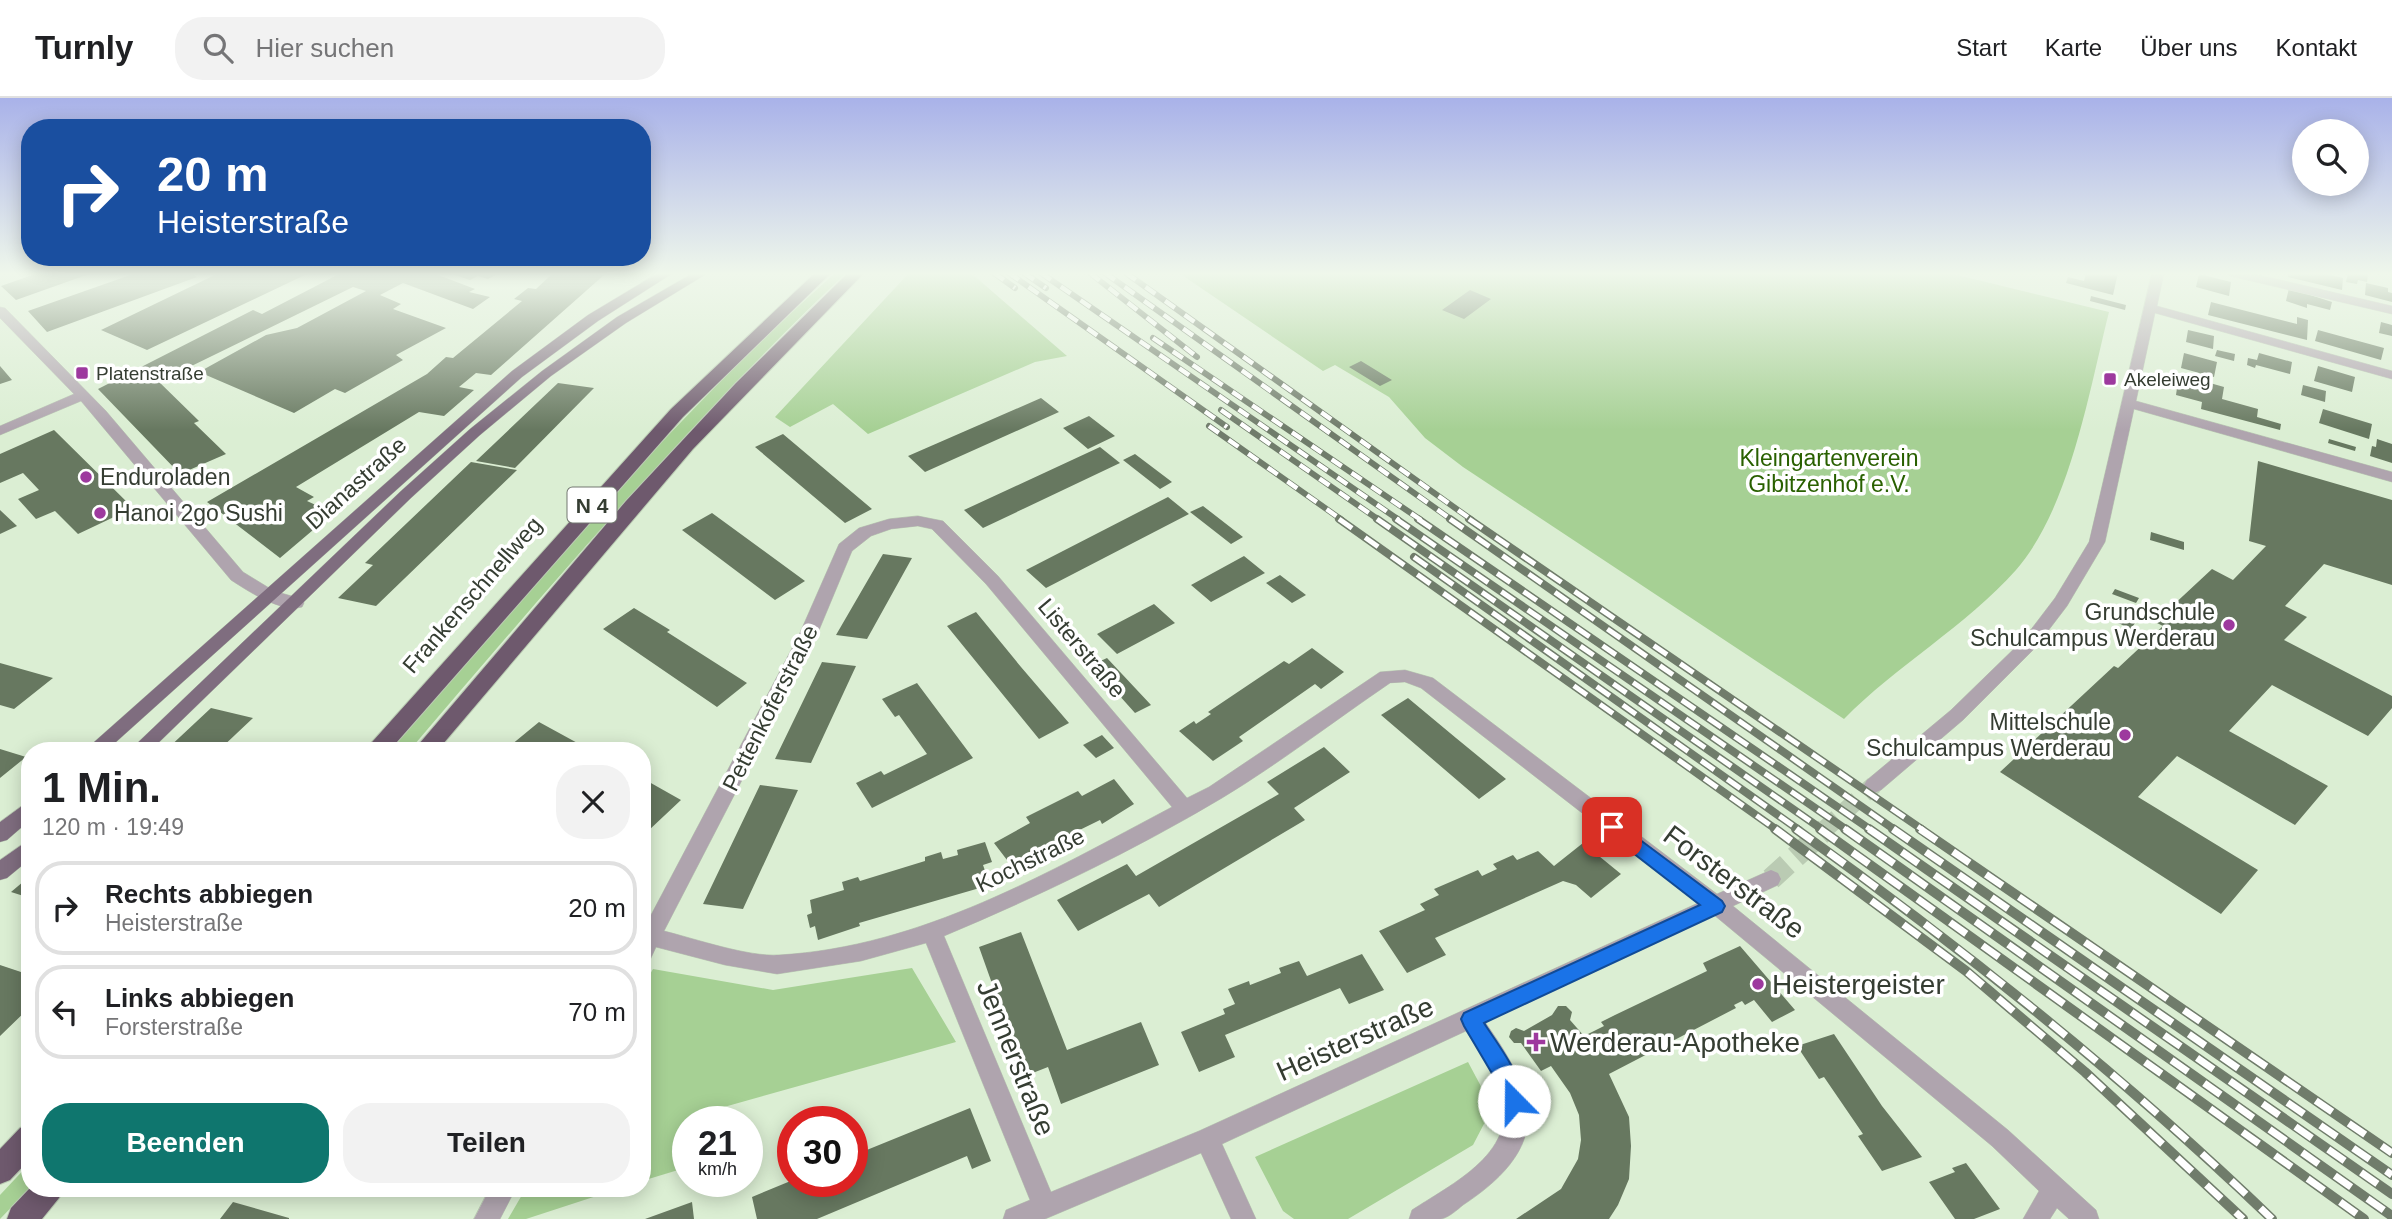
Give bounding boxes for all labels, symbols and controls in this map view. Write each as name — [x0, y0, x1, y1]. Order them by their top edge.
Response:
search box — [175, 17, 665, 80]
text: Turnly — [35, 29, 133, 66]
icon: search — [199, 29, 237, 67]
text: Hier suchen — [255, 33, 394, 63]
text: Start — [1956, 34, 2007, 61]
text: Karte — [2045, 34, 2102, 61]
text: Über uns — [2140, 34, 2238, 61]
text: Kontakt — [2276, 34, 2357, 61]
map controls — [2292, 119, 2369, 196]
button: search — [2292, 119, 2369, 196]
icon: right — [42, 147, 133, 238]
text: 20 m — [157, 147, 269, 201]
text: Heisterstraße — [157, 204, 349, 240]
place label: Platenstraße — [96, 363, 204, 384]
marker: Platenstraße — [74, 365, 90, 381]
place label: Akeleiweg — [2124, 369, 2211, 390]
marker: Akeleiweg — [2102, 371, 2118, 387]
street label: Dianastraße — [301, 431, 411, 535]
park label: Kleingartenverein Gibitzenhof e.V. — [1739, 445, 1919, 497]
place label: Enduroladen — [100, 464, 230, 490]
marker: Enduroladen — [78, 469, 94, 485]
road number: N 4 — [568, 488, 616, 522]
place label: Hanoi 2go Sushi — [114, 500, 283, 526]
marker: Hanoi 2go Sushi — [92, 505, 108, 521]
street label: Frankenschnellweg — [397, 512, 547, 678]
street label: Listerstraße — [1033, 593, 1131, 703]
place label: Grundschule Schulcampus Werderau — [1970, 599, 2215, 651]
marker: Grundschule Schulcampus Werderau — [2221, 617, 2237, 633]
street label: Pettenkoferstraße — [717, 621, 823, 795]
place label: Mittelschule Schulcampus Werderau — [1866, 709, 2111, 761]
marker: Mittelschule Schulcampus Werderau — [2117, 727, 2133, 743]
text: 1 Min. — [42, 764, 161, 811]
button: close — [556, 765, 630, 839]
pin — [1582, 797, 1642, 857]
icon: arrive — [1593, 808, 1631, 846]
text: 120 m · 19:49 — [42, 814, 184, 840]
street label: Forsterstraße — [1658, 819, 1810, 945]
street label: Kochstraße — [971, 823, 1089, 897]
text: Rechts abbiegen — [105, 879, 313, 909]
icon: right — [46, 889, 84, 927]
text: 20 m — [568, 893, 626, 923]
text: Heisterstraße — [105, 910, 243, 936]
place label: Heistergeister — [1772, 969, 1945, 1000]
street label: Jennerstraße — [971, 976, 1061, 1140]
marker: Heistergeister — [1750, 976, 1766, 992]
text: Links abbiegen — [105, 983, 294, 1013]
street label: Heisterstraße — [1272, 991, 1438, 1087]
icon: left — [46, 993, 84, 1031]
text: 70 m — [568, 997, 626, 1027]
text: Forsterstraße — [105, 1014, 243, 1040]
place label: Werderau-Apotheke — [1550, 1027, 1800, 1058]
marker: Werderau-Apotheke — [1528, 1034, 1544, 1050]
position arrow — [1477, 1064, 1551, 1138]
button: Beenden — [42, 1103, 329, 1183]
button: Teilen — [343, 1103, 630, 1183]
speed limit sign: 30 — [777, 1106, 868, 1197]
text: 21 — [698, 1123, 737, 1162]
text: km/h — [698, 1159, 737, 1179]

